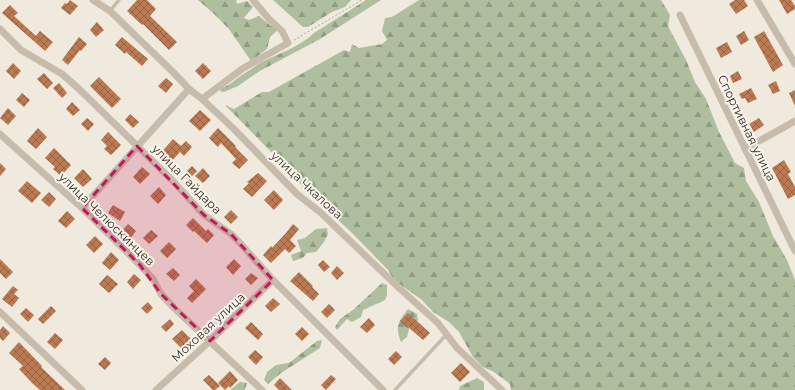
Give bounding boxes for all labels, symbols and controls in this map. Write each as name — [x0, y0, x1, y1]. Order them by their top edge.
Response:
street label: Спортивная улица — [715, 72, 779, 184]
street label: улица Гайдара — [148, 140, 225, 217]
street label: улица Чкалова — [267, 147, 346, 222]
street label: улица Челюскинцев — [55, 169, 158, 269]
street label: Моховая улица — [168, 289, 248, 365]

